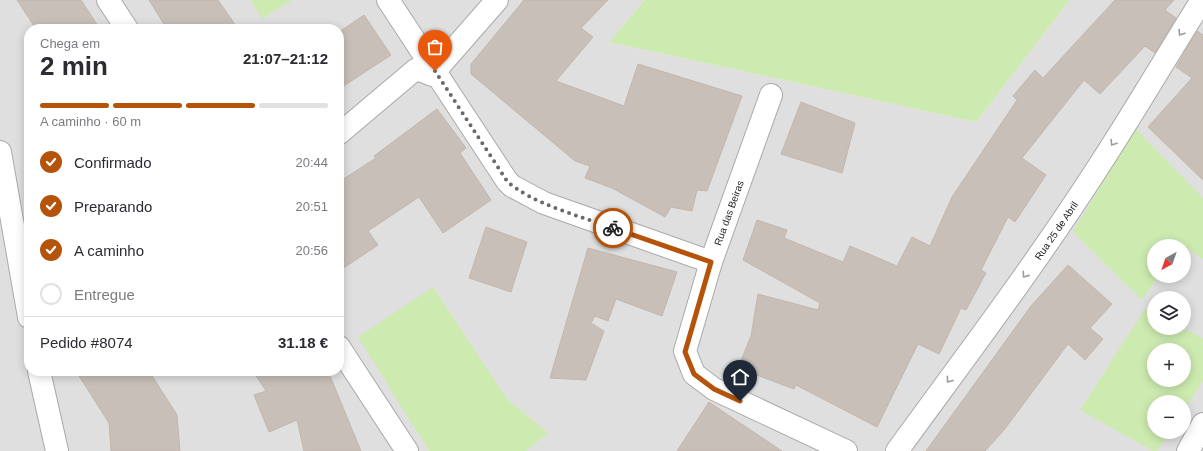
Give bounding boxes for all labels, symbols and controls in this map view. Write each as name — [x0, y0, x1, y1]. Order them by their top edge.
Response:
one-way arrow — [1179, 29, 1186, 36]
pin — [418, 30, 452, 71]
text: Chega em — [40, 36, 100, 51]
icon: bag — [424, 36, 446, 58]
text: 21:07–21:12 — [243, 50, 328, 67]
text: 2 min — [40, 51, 108, 81]
text: A caminho · 60 m — [40, 114, 141, 129]
one-way arrow — [1110, 139, 1117, 146]
icon: check — [40, 151, 62, 173]
text: Confirmado — [74, 154, 152, 171]
text: 20:44 — [295, 155, 328, 170]
street label: Rua das Beiras — [712, 179, 746, 247]
icon: check — [40, 195, 62, 217]
text: Preparando — [74, 198, 152, 215]
text: 20:51 — [295, 199, 328, 214]
street label: Rua 25 de Abril — [1032, 199, 1080, 262]
courier — [593, 208, 633, 248]
icon: bike — [602, 217, 624, 239]
icon: check — [40, 239, 62, 261]
north arrow — [1147, 239, 1191, 283]
map controls — [1147, 239, 1191, 439]
text: A caminho — [74, 242, 144, 259]
text: 20:56 — [295, 243, 328, 258]
one-way arrow — [1023, 270, 1030, 277]
text: Entregue — [74, 286, 135, 303]
button: layers — [1147, 291, 1191, 335]
text: Pedido #8074 — [40, 334, 133, 351]
text: 31.18 € — [278, 334, 328, 351]
button: + — [1147, 343, 1191, 387]
pin — [723, 360, 757, 401]
icon: home — [729, 366, 751, 388]
one-way arrow — [947, 376, 954, 383]
button: − — [1147, 395, 1191, 439]

